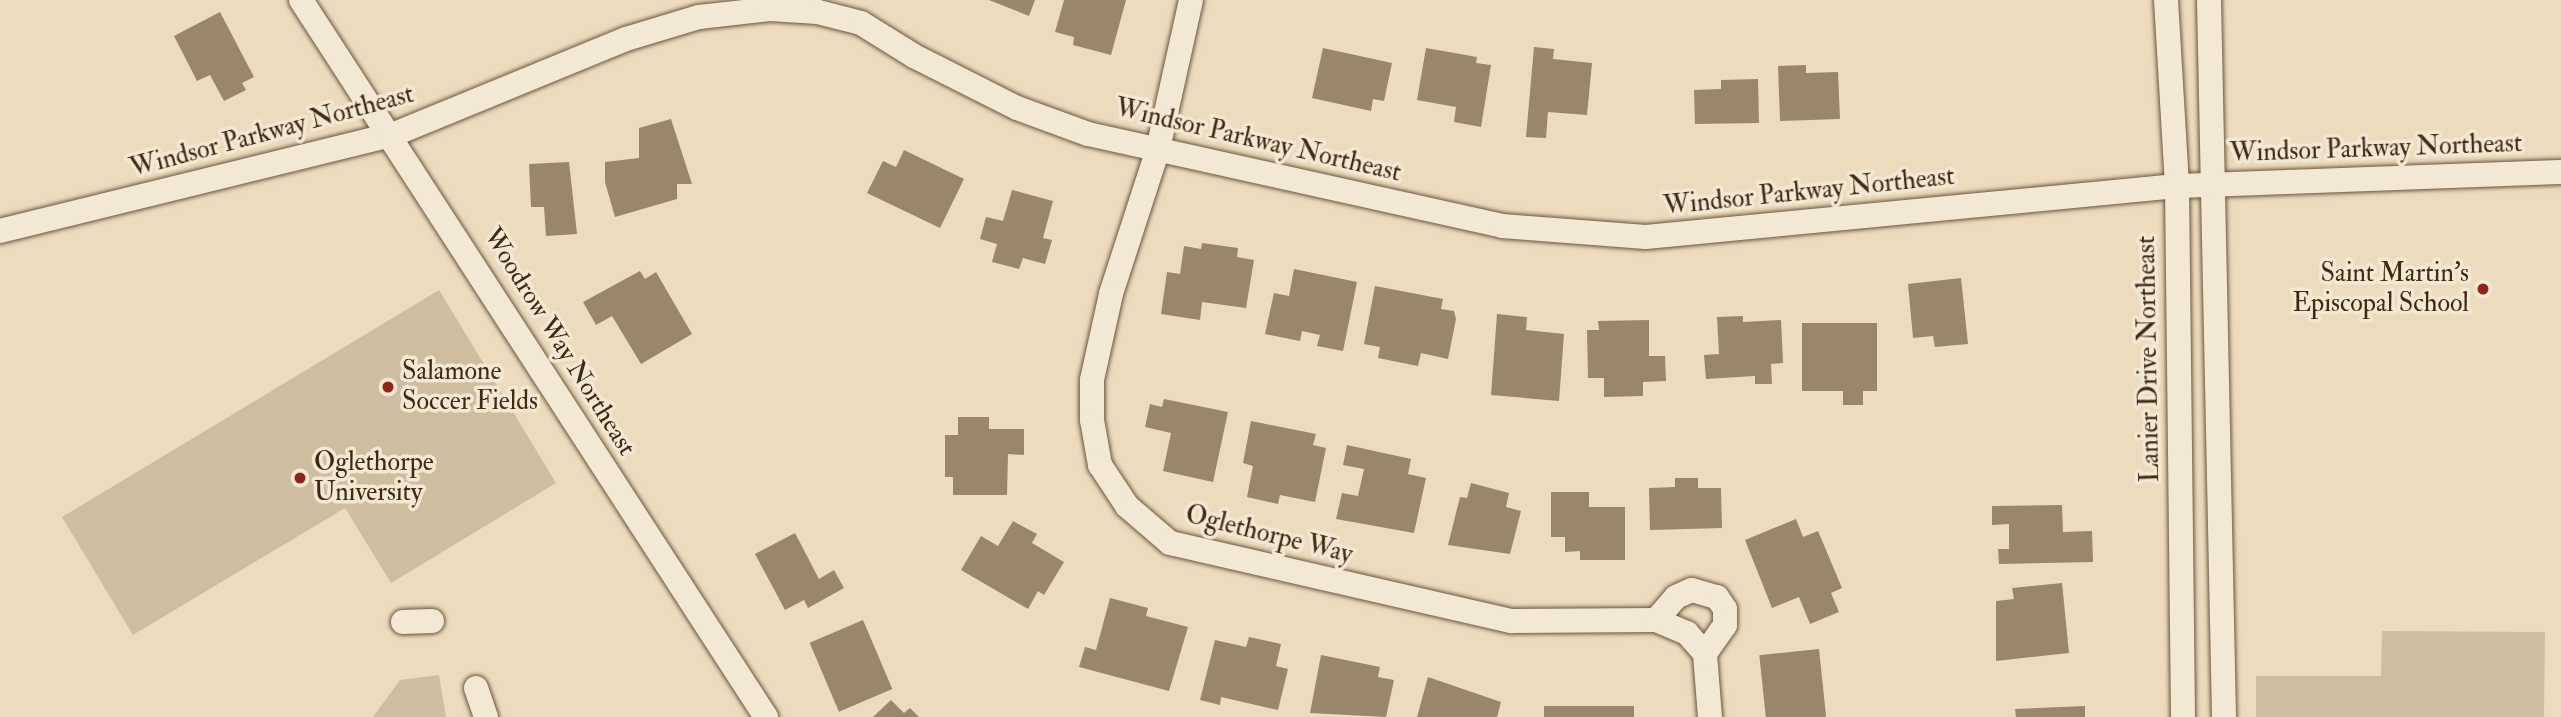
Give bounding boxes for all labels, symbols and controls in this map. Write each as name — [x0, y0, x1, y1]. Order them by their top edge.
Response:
street label: Windsor Parkway Northeast — [127, 79, 417, 185]
street label: Windsor Parkway Northeast — [1112, 93, 1404, 189]
street label: Windsor Parkway Northeast — [2229, 128, 2523, 170]
street label: Windsor Parkway Northeast — [1662, 161, 1956, 223]
street label: Woodrow Way Northeast — [476, 222, 642, 462]
street label: Lanier Drive Northeast — [2131, 235, 2167, 483]
place label: Saint Martin's Episcopal School — [2292, 258, 2469, 320]
marker: Saint Martin's Episcopal School — [2475, 281, 2491, 297]
place label: Salamone Soccer Fields — [402, 356, 538, 418]
marker: Salamone Soccer Fields — [380, 379, 396, 395]
place label: Oglethorpe University — [314, 447, 434, 508]
marker: Oglethorpe University — [292, 470, 308, 486]
street label: Oglethorpe Way — [1182, 499, 1356, 571]

